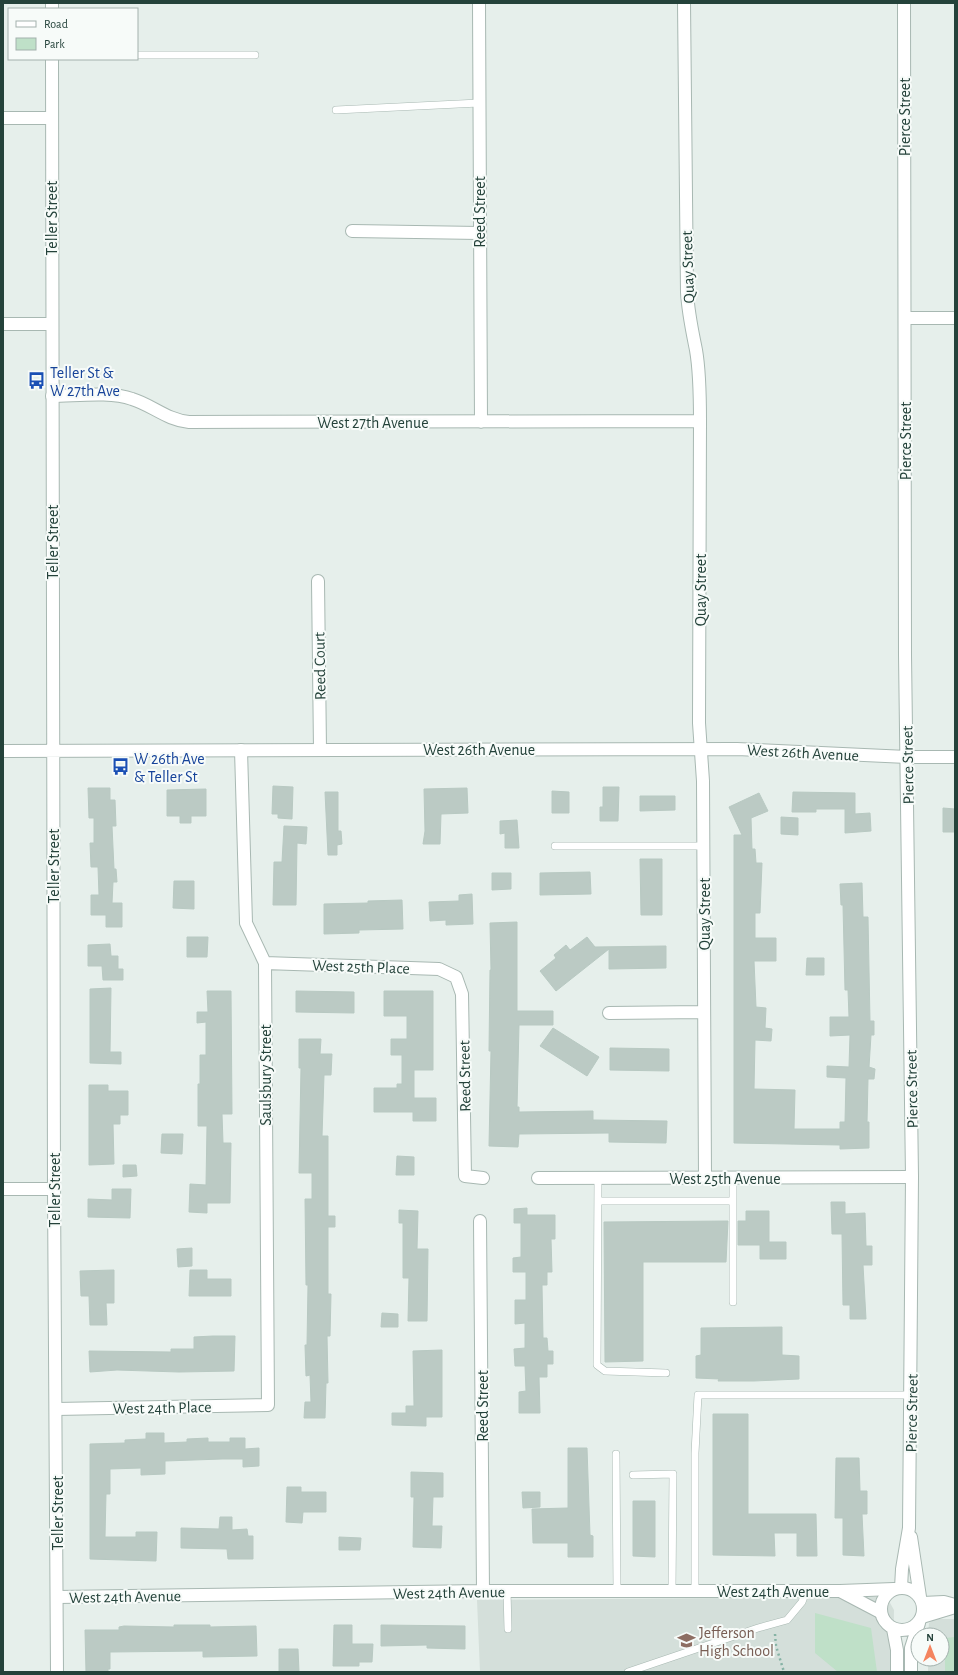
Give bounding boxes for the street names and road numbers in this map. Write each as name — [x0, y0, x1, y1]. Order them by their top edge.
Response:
street label: Pierce Street — [897, 78, 913, 156]
street label: Reed Street — [472, 176, 488, 248]
street label: Teller Street — [44, 181, 60, 255]
street label: Quay Street — [679, 230, 698, 304]
street label: Pierce Street — [898, 402, 914, 480]
street label: West 27th Avenue — [317, 415, 429, 431]
street label: Teller Street — [45, 505, 61, 579]
street label: Quay Street — [693, 554, 710, 626]
street label: Reed Court — [311, 632, 329, 700]
street label: Pierce Street — [899, 726, 917, 804]
street label: West 26th Avenue — [423, 742, 535, 758]
street label: West 26th Avenue — [747, 742, 859, 764]
street label: Teller Street — [46, 829, 62, 903]
street label: Quay Street — [697, 878, 714, 950]
street label: West 25th Place — [312, 957, 410, 977]
street label: Saulsbury Street — [258, 1024, 275, 1126]
street label: Reed Street — [456, 1040, 474, 1112]
street label: Pierce Street — [903, 1050, 921, 1128]
street label: Teller Street — [47, 1153, 63, 1227]
street label: West 25th Avenue — [669, 1171, 781, 1187]
street label: Reed Street — [475, 1370, 491, 1442]
street label: Pierce Street — [903, 1374, 921, 1452]
street label: West 24th Place — [112, 1399, 212, 1417]
street label: Teller Street — [50, 1476, 66, 1550]
street label: West 24th Avenue — [393, 1584, 505, 1602]
street label: West 24th Avenue — [717, 1584, 829, 1600]
street label: West 24th Avenue — [69, 1588, 181, 1606]

